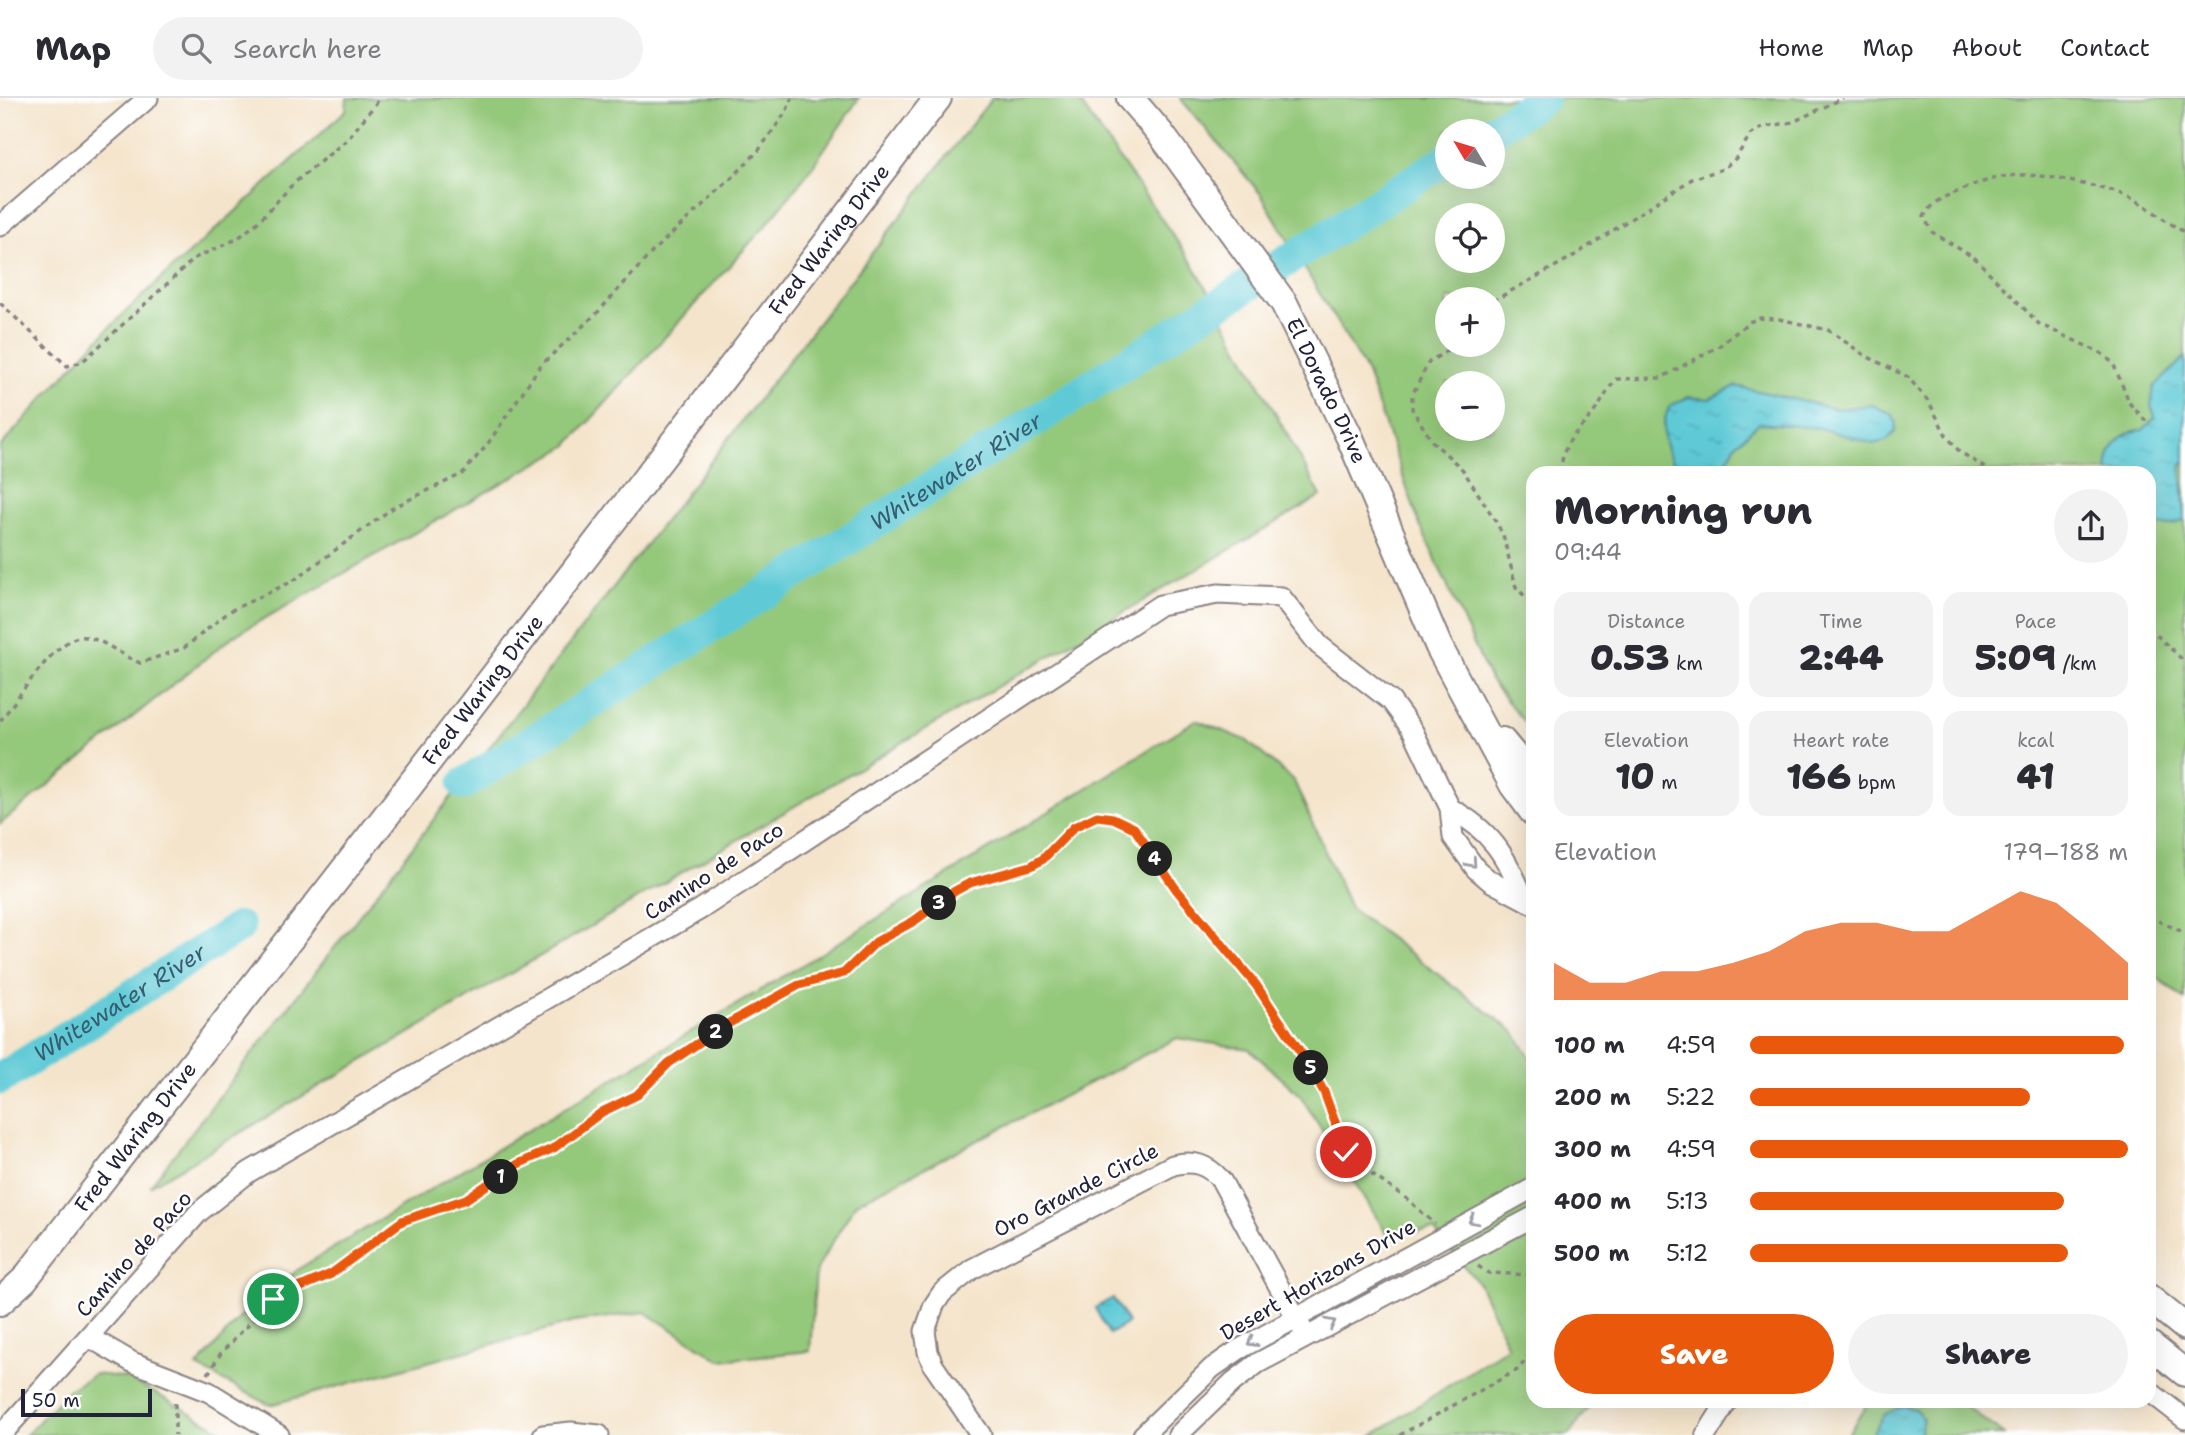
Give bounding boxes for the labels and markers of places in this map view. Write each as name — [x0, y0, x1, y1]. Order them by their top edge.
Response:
pin: 4 — [1138, 842, 1172, 876]
pin: 3 — [922, 886, 956, 920]
pin: 2 — [698, 1014, 734, 1049]
pin: 5 — [1294, 1051, 1328, 1086]
pin — [1316, 1122, 1376, 1182]
pin: 1 — [484, 1160, 518, 1194]
pin — [243, 1269, 303, 1329]

